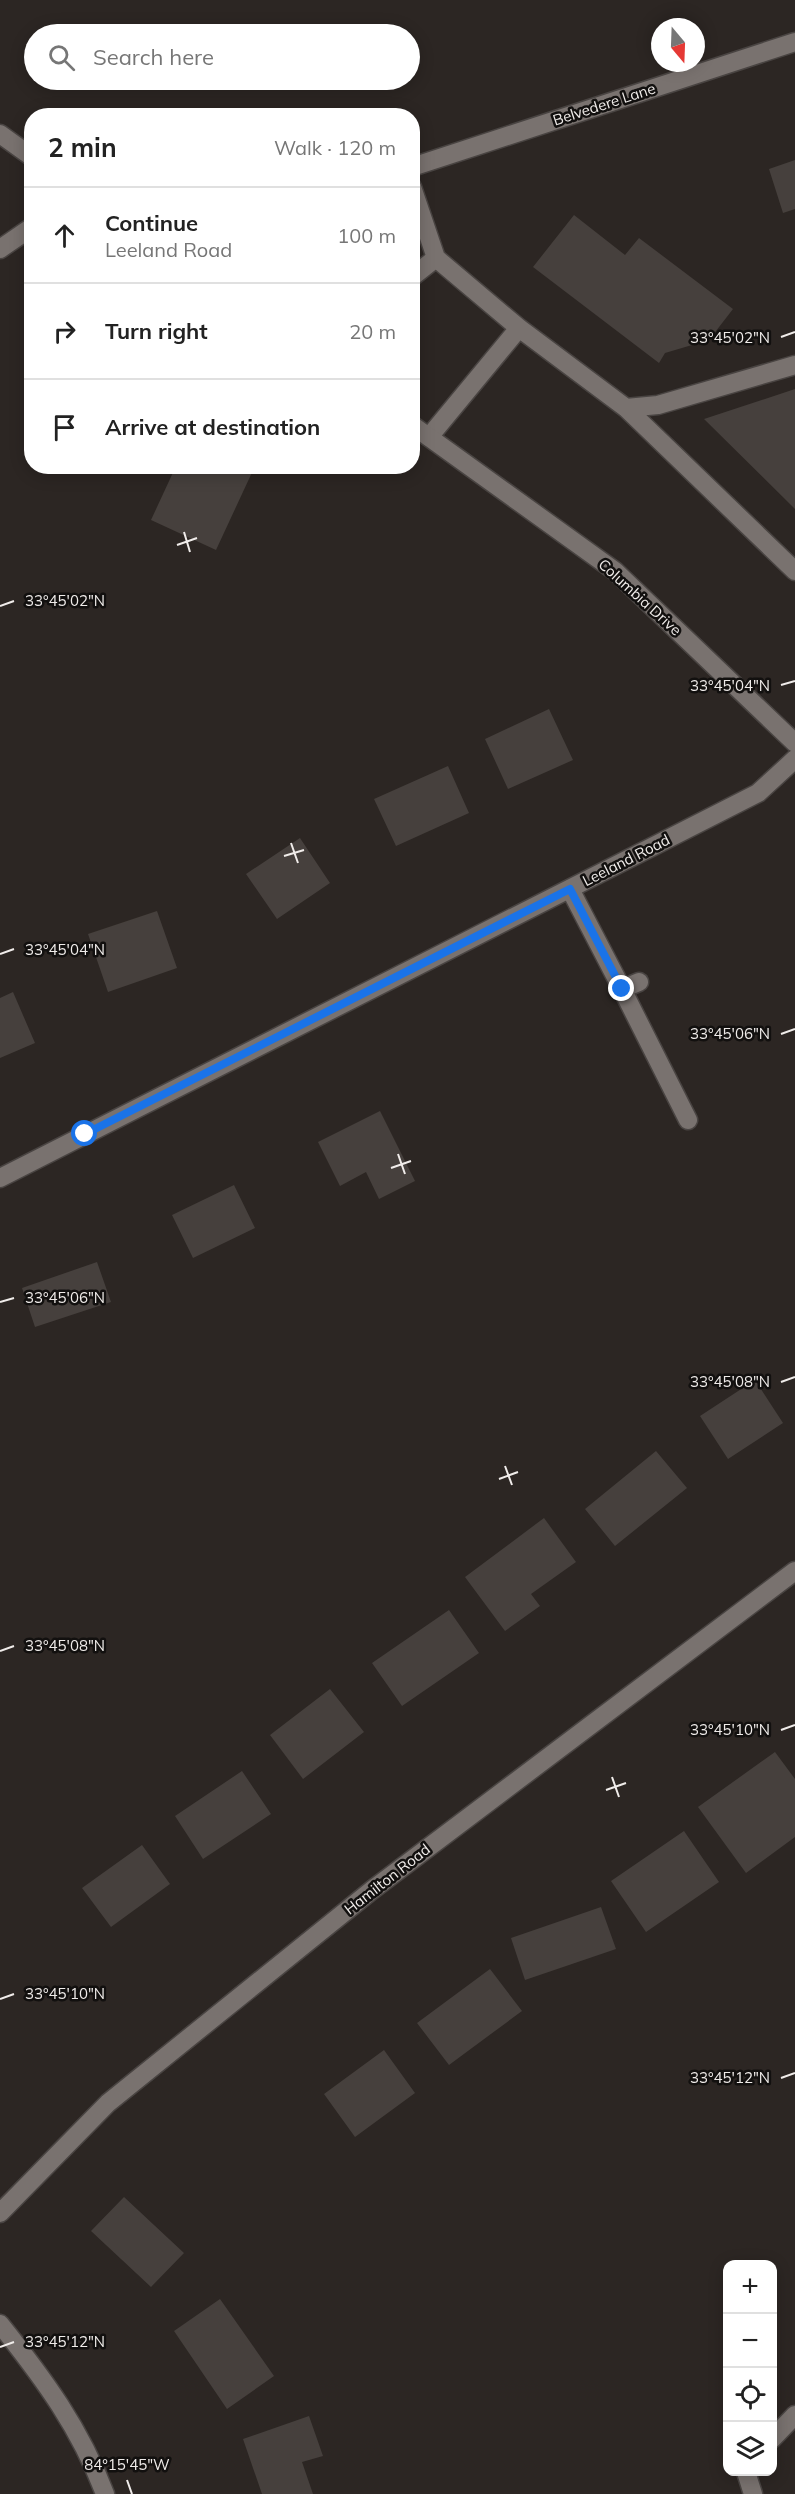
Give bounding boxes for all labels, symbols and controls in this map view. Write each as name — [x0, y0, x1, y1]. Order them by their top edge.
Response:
north arrow — [651, 18, 705, 72]
search box — [24, 24, 420, 90]
icon: search — [45, 41, 78, 74]
text: Search here — [93, 43, 214, 71]
street label: Belvedere Lane — [550, 78, 658, 130]
text: 2 min — [48, 131, 117, 164]
text: Walk · 120 m — [274, 135, 396, 160]
text: Continue — [105, 209, 198, 237]
icon: ahead — [48, 219, 81, 252]
text: 100 m — [337, 223, 396, 248]
text: Leeland Road — [105, 237, 232, 262]
icon: right — [48, 315, 81, 348]
text: Turn right — [105, 317, 208, 345]
text: 20 m — [349, 319, 396, 344]
text: 33°45'02"N — [690, 328, 770, 347]
icon: arrive — [48, 411, 81, 444]
text: Arrive at destination — [105, 413, 320, 441]
street label: Columbia Drive — [594, 555, 686, 639]
text: 33°45'02"N — [25, 591, 105, 610]
text: 33°45'04"N — [690, 676, 770, 695]
street label: Leeland Road — [579, 830, 673, 890]
text: 33°45'04"N — [25, 940, 105, 959]
route end — [608, 975, 634, 1001]
text: 33°45'06"N — [690, 1024, 770, 1043]
route start — [71, 1120, 97, 1146]
text: 33°45'06"N — [25, 1288, 105, 1307]
text: 33°45'08"N — [690, 1372, 770, 1391]
text: 33°45'08"N — [25, 1636, 105, 1655]
text: 33°45'10"N — [690, 1720, 770, 1739]
street label: Hamilton Road — [340, 1839, 434, 1919]
text: 33°45'10"N — [25, 1984, 105, 2003]
text: 33°45'12"N — [690, 2068, 770, 2087]
map controls — [723, 2260, 777, 2476]
button: + — [723, 2260, 777, 2314]
button: − — [723, 2314, 777, 2368]
text: 33°45'12"N — [25, 2332, 105, 2351]
button: locate — [723, 2368, 777, 2422]
button: layers — [723, 2422, 777, 2476]
text: 84°15'45"W — [84, 2455, 170, 2474]

